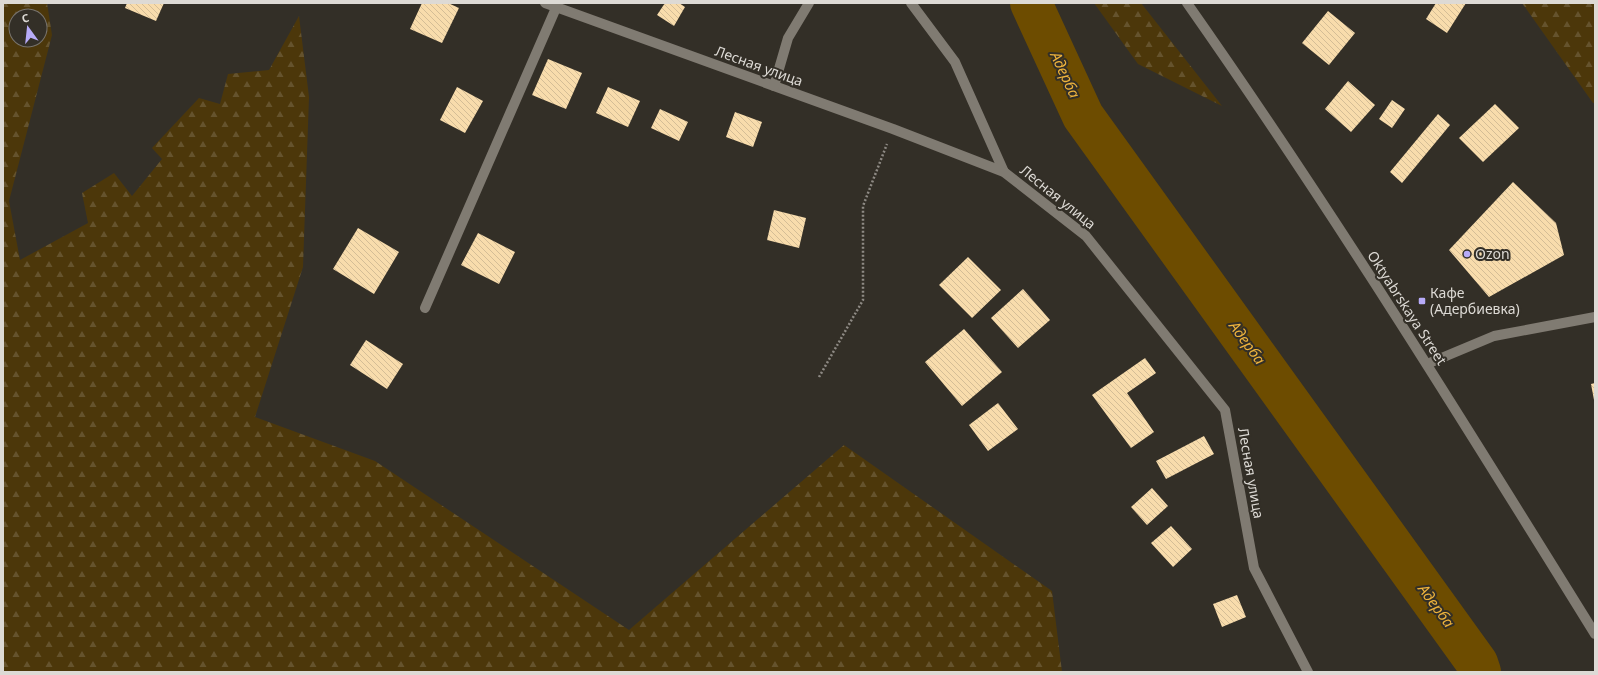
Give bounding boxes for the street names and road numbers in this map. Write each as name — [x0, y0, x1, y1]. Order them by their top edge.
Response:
street label: Лесная улица — [713, 41, 806, 90]
street label: Лесная улица — [1017, 160, 1100, 233]
street label: Oktyabrskaya Street — [1363, 247, 1451, 369]
street label: Лесная улица — [1234, 426, 1269, 520]

